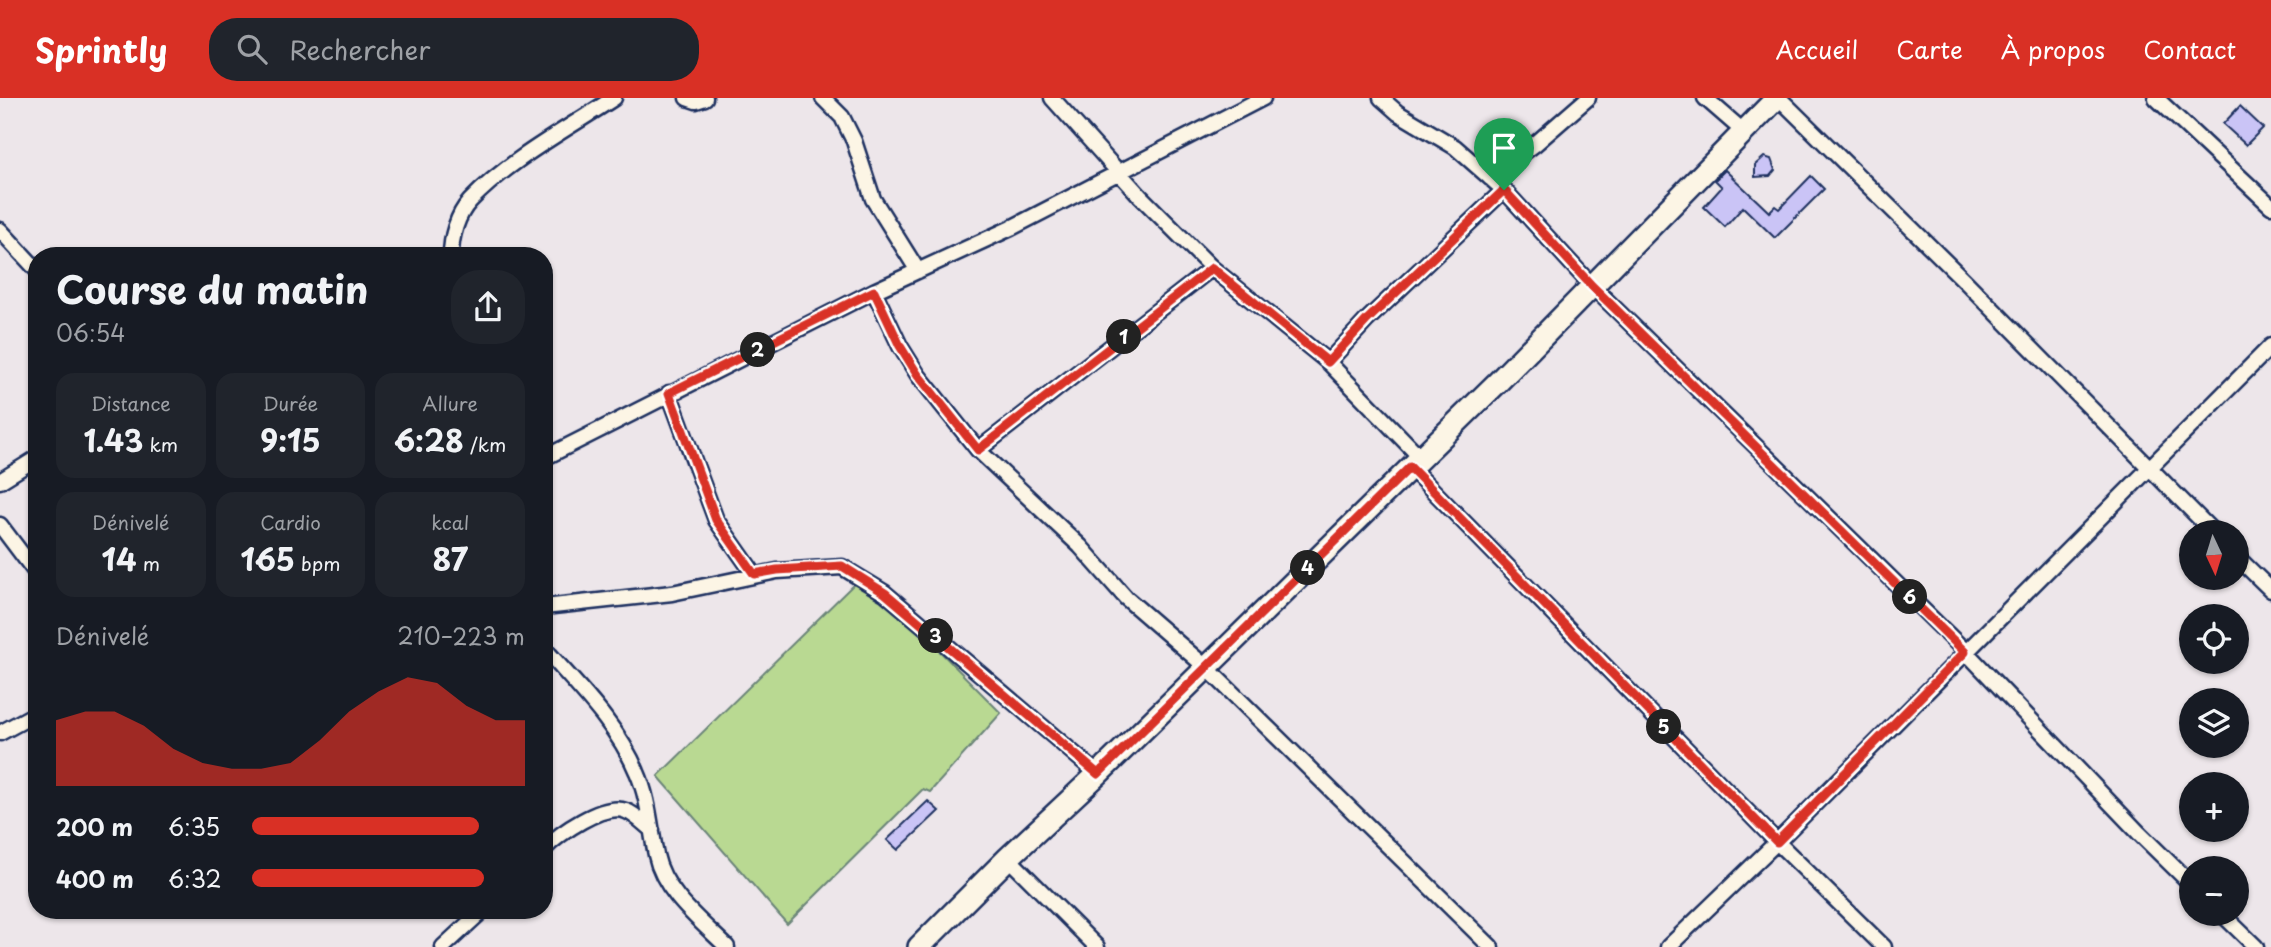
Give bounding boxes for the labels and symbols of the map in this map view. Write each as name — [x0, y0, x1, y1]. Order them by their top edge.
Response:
pin — [1474, 118, 1534, 190]
pin: 1 — [1106, 320, 1142, 354]
pin: 2 — [740, 332, 776, 368]
north arrow — [2179, 520, 2249, 590]
pin: 4 — [1290, 550, 1326, 586]
pin: 6 — [1892, 580, 1927, 614]
pin: 3 — [918, 618, 954, 654]
pin: 5 — [1646, 710, 1682, 744]

